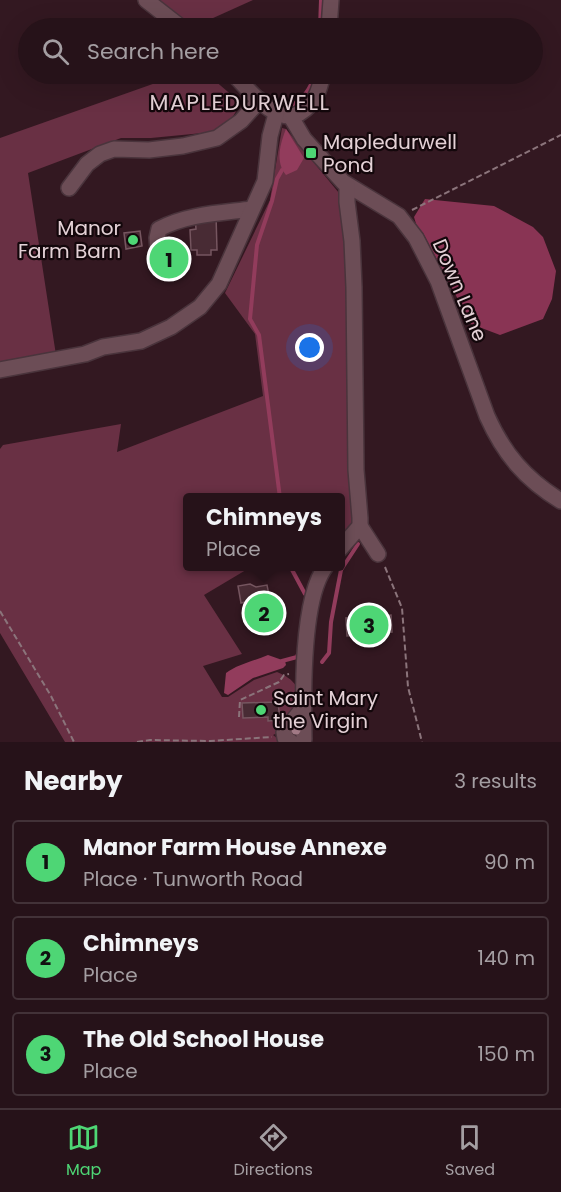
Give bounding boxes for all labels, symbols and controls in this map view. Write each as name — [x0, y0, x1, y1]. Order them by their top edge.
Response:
search box — [18, 18, 543, 84]
icon: search — [39, 35, 72, 68]
text: Search here — [87, 36, 220, 67]
district label: MAPLEDURWELL — [150, 87, 330, 118]
place label: Mapledurwell Pond — [323, 128, 457, 179]
marker: Mapledurwell Pond — [304, 146, 318, 160]
place label: Manor Farm Barn — [18, 214, 121, 265]
marker: Manor Farm Barn — [126, 233, 140, 247]
street label: Down Lane — [426, 234, 494, 346]
pin: 1 — [150, 236, 188, 282]
your location — [295, 333, 324, 362]
popup — [183, 493, 345, 571]
text: Chimneys — [206, 502, 322, 533]
text: Place — [206, 535, 261, 563]
pin: 2 — [244, 590, 284, 636]
pin: 3 — [350, 602, 388, 648]
place label: Saint Mary the Virgin — [273, 684, 378, 735]
marker: Saint Mary the Virgin — [254, 703, 268, 717]
text: Nearby — [24, 763, 122, 799]
text: 3 results — [454, 767, 537, 795]
text: Manor Farm House Annexe — [83, 832, 387, 863]
text: 1 — [42, 848, 49, 876]
text: 90 m — [484, 848, 535, 876]
text: Place · Tunworth Road — [83, 865, 303, 893]
text: Chimneys — [83, 928, 199, 959]
text: 2 — [40, 944, 51, 972]
text: 140 m — [478, 944, 535, 972]
text: Place — [83, 961, 138, 989]
text: The Old School House — [83, 1024, 324, 1055]
text: 3 — [39, 1040, 52, 1068]
text: 150 m — [478, 1040, 535, 1068]
text: Place — [83, 1057, 138, 1085]
tab: Map — [66, 1121, 101, 1182]
tab: Directions — [234, 1121, 313, 1182]
tab: Saved — [445, 1121, 495, 1182]

